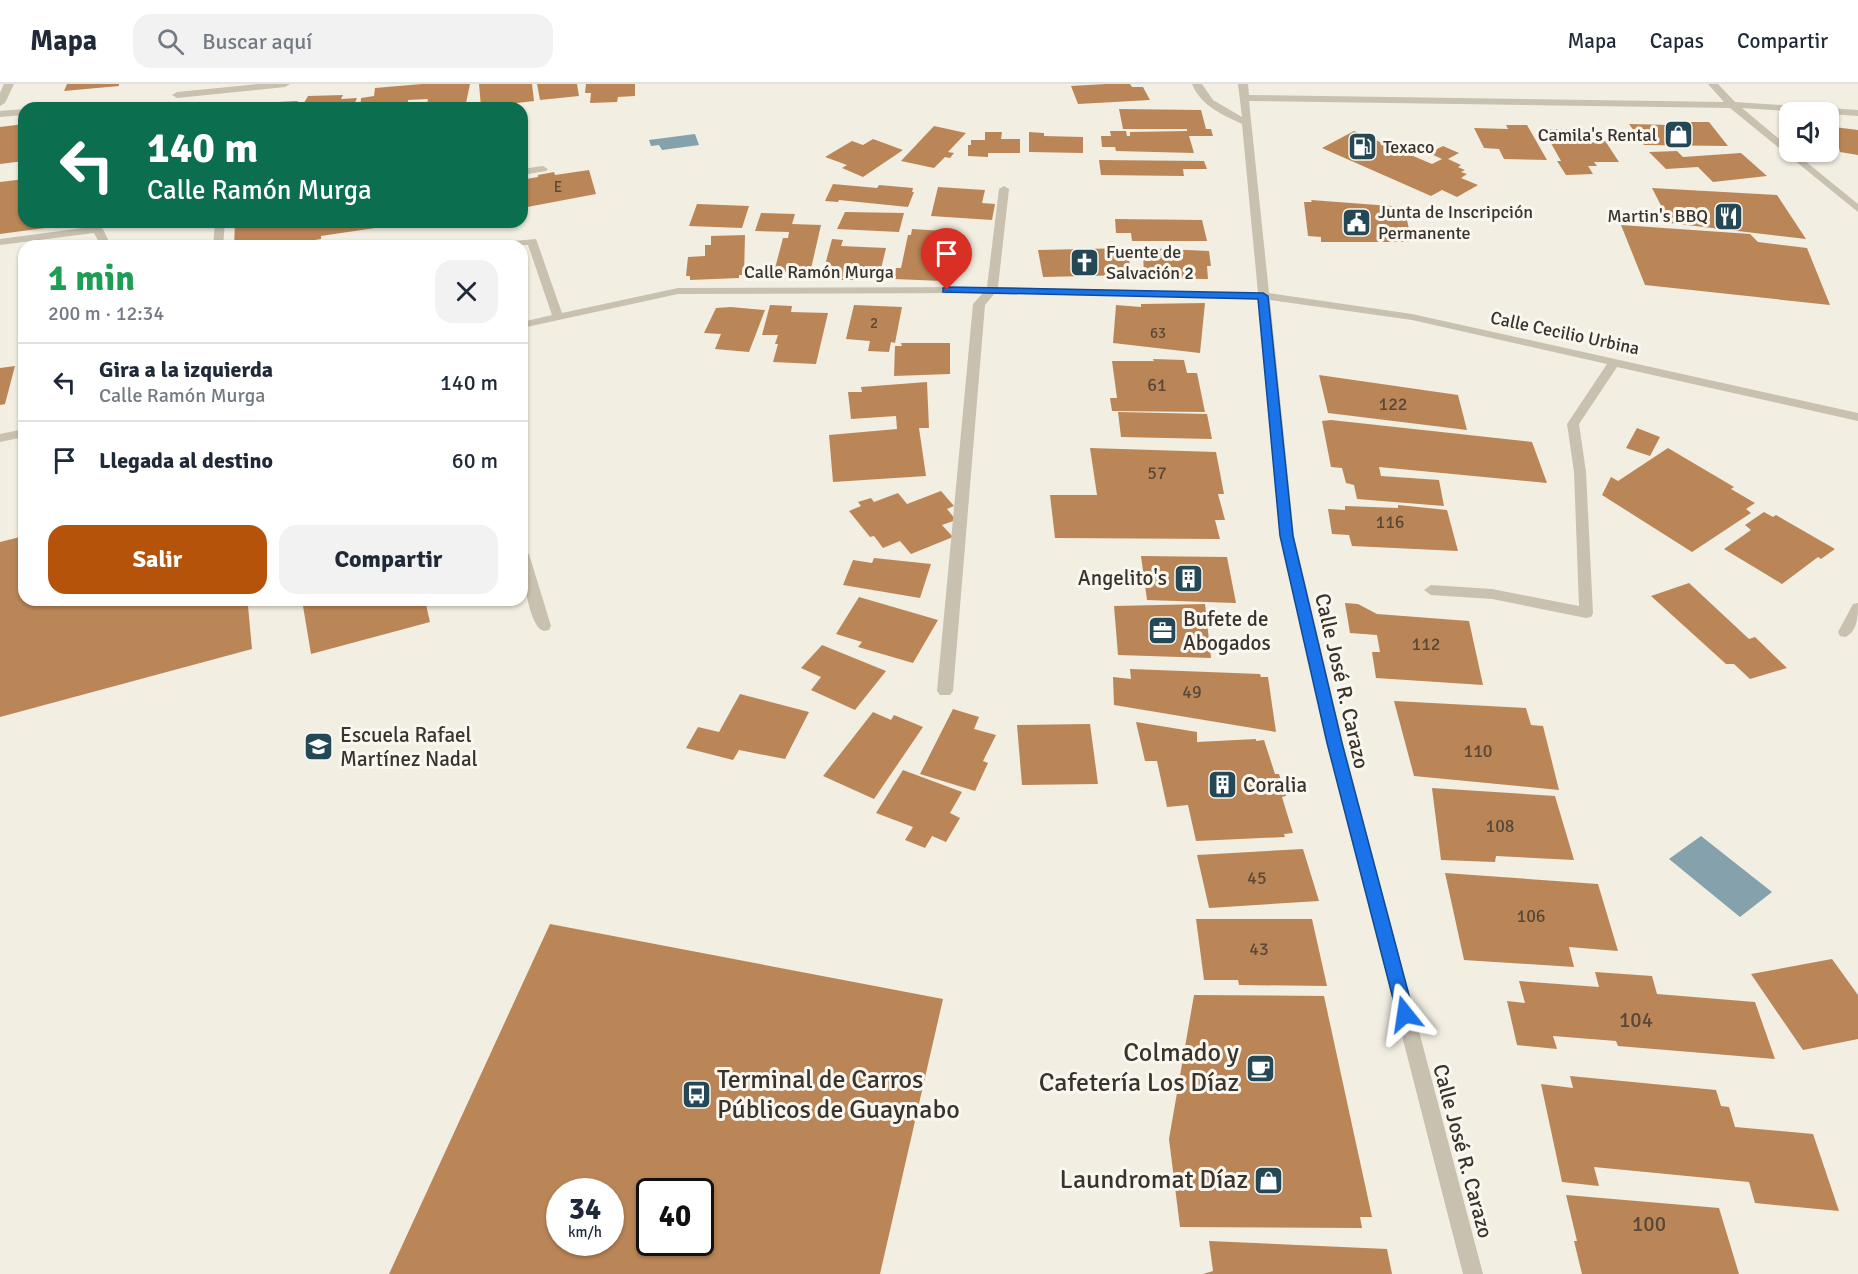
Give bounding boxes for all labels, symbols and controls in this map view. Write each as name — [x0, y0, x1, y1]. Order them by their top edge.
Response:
search box — [133, 14, 553, 68]
text: Mapa — [30, 24, 97, 58]
icon: search — [154, 25, 187, 58]
text: Buscar aquí — [202, 28, 312, 55]
text: Mapa — [1567, 28, 1617, 54]
text: Capas — [1650, 28, 1704, 54]
text: Compartir — [1737, 28, 1828, 54]
map controls — [1779, 102, 1839, 162]
button: sound — [1779, 102, 1839, 162]
shop icon: Camila's Rental — [1662, 119, 1694, 151]
text: 140 m — [147, 123, 258, 174]
place label: Camila's Rental — [1538, 124, 1657, 146]
icon: left — [48, 126, 126, 204]
fuel station icon: Texaco — [1346, 131, 1378, 163]
place label: Texaco — [1383, 136, 1434, 158]
text: Calle Ramón Murga — [147, 174, 372, 207]
house number: E — [554, 178, 562, 196]
restaurant icon: Martin's BBQ — [1713, 200, 1745, 232]
place label: Junta de Inscripción Permanente — [1378, 201, 1533, 244]
place label: Martin's BBQ — [1607, 205, 1708, 227]
public building icon: Junta de Inscripción Permanente — [1341, 206, 1373, 238]
pin — [921, 228, 972, 290]
icon: arrive — [930, 237, 963, 270]
place label: Fuente de Salvación 2 — [1106, 241, 1194, 284]
church icon: Fuente de Salvación 2 — [1069, 246, 1101, 278]
text: 1 min — [48, 256, 135, 301]
button: close — [435, 260, 498, 323]
street label: Calle Ramón Murga — [744, 261, 894, 283]
text: 200 m · 12:34 — [48, 301, 164, 326]
street label: Calle Cecilio Urbina — [1489, 306, 1641, 360]
house number: 2 — [870, 314, 878, 332]
house number: 63 — [1150, 324, 1166, 342]
text: Gira a la izquierda — [99, 356, 273, 383]
icon: left — [48, 366, 81, 399]
text: 140 m — [440, 369, 498, 396]
house number: 61 — [1147, 374, 1167, 396]
text: Calle Ramón Murga — [99, 383, 265, 408]
house number: 122 — [1378, 393, 1408, 415]
icon: arrive — [48, 444, 81, 477]
text: Llegada al destino — [99, 447, 273, 474]
text: 60 m — [452, 447, 498, 474]
house number: 57 — [1147, 462, 1167, 484]
house number: 116 — [1375, 511, 1405, 533]
button: Salir — [48, 525, 267, 594]
button: Compartir — [279, 525, 498, 594]
building icon: Angelito's — [1172, 562, 1204, 594]
place label: Angelito's — [1078, 565, 1167, 591]
street label: Calle José R. Carazo — [1309, 591, 1375, 771]
place label: Bufete de Abogados — [1183, 606, 1271, 656]
office icon: Bufete de Abogados — [1146, 615, 1178, 647]
house number: 112 — [1411, 633, 1441, 655]
house number: 49 — [1182, 681, 1202, 703]
place label: Escuela Rafael Martínez Nadal — [340, 722, 478, 772]
school or university icon: Escuela Rafael Martínez Nadal — [303, 731, 335, 763]
house number: 110 — [1463, 740, 1493, 762]
building icon: Coralia — [1206, 769, 1238, 801]
place label: Coralia — [1243, 772, 1307, 798]
house number: 108 — [1485, 815, 1515, 837]
house number: 45 — [1247, 867, 1267, 889]
house number: 106 — [1516, 905, 1546, 927]
house number: 43 — [1249, 938, 1269, 960]
position arrow — [1373, 982, 1437, 1046]
house number: 104 — [1619, 1007, 1653, 1033]
place label: Colmado y Cafetería Los Díaz — [1039, 1037, 1239, 1099]
cafe icon: Colmado y Cafetería Los Díaz — [1244, 1052, 1276, 1084]
street label: Calle José R. Carazo — [1427, 1061, 1499, 1241]
place label: Terminal de Carros Públicos de Guaynabo — [717, 1064, 960, 1126]
bus stop icon: Terminal de Carros Públicos de Guaynabo — [680, 1079, 712, 1111]
place label: Laundromat Díaz — [1060, 1164, 1248, 1196]
shop icon: Laundromat Díaz — [1253, 1164, 1285, 1196]
speed limit sign: 40 — [636, 1178, 714, 1256]
text: 34 — [569, 1191, 601, 1228]
house number: 100 — [1632, 1211, 1666, 1237]
text: km/h — [568, 1223, 602, 1241]

